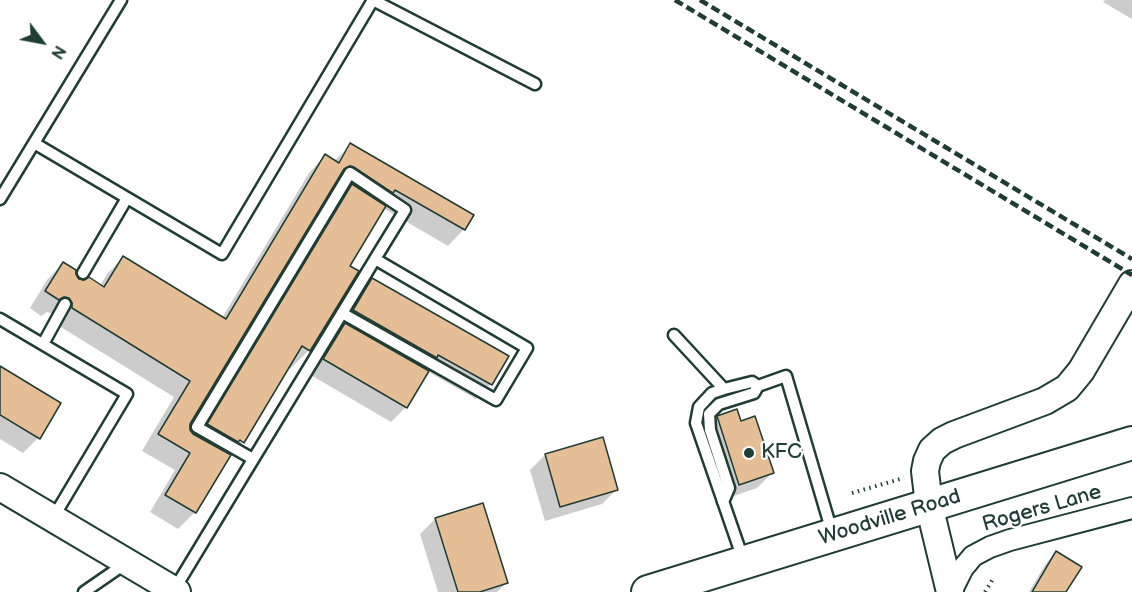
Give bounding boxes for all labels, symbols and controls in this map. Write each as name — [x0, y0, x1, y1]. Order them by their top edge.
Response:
north arrow — [12, 12, 72, 72]
text: N — [46, 42, 69, 62]
place label: KFC — [761, 440, 802, 466]
marker: KFC — [742, 446, 756, 460]
street label: Rogers Lane — [980, 480, 1104, 538]
street label: Woodville Road — [816, 484, 964, 552]

